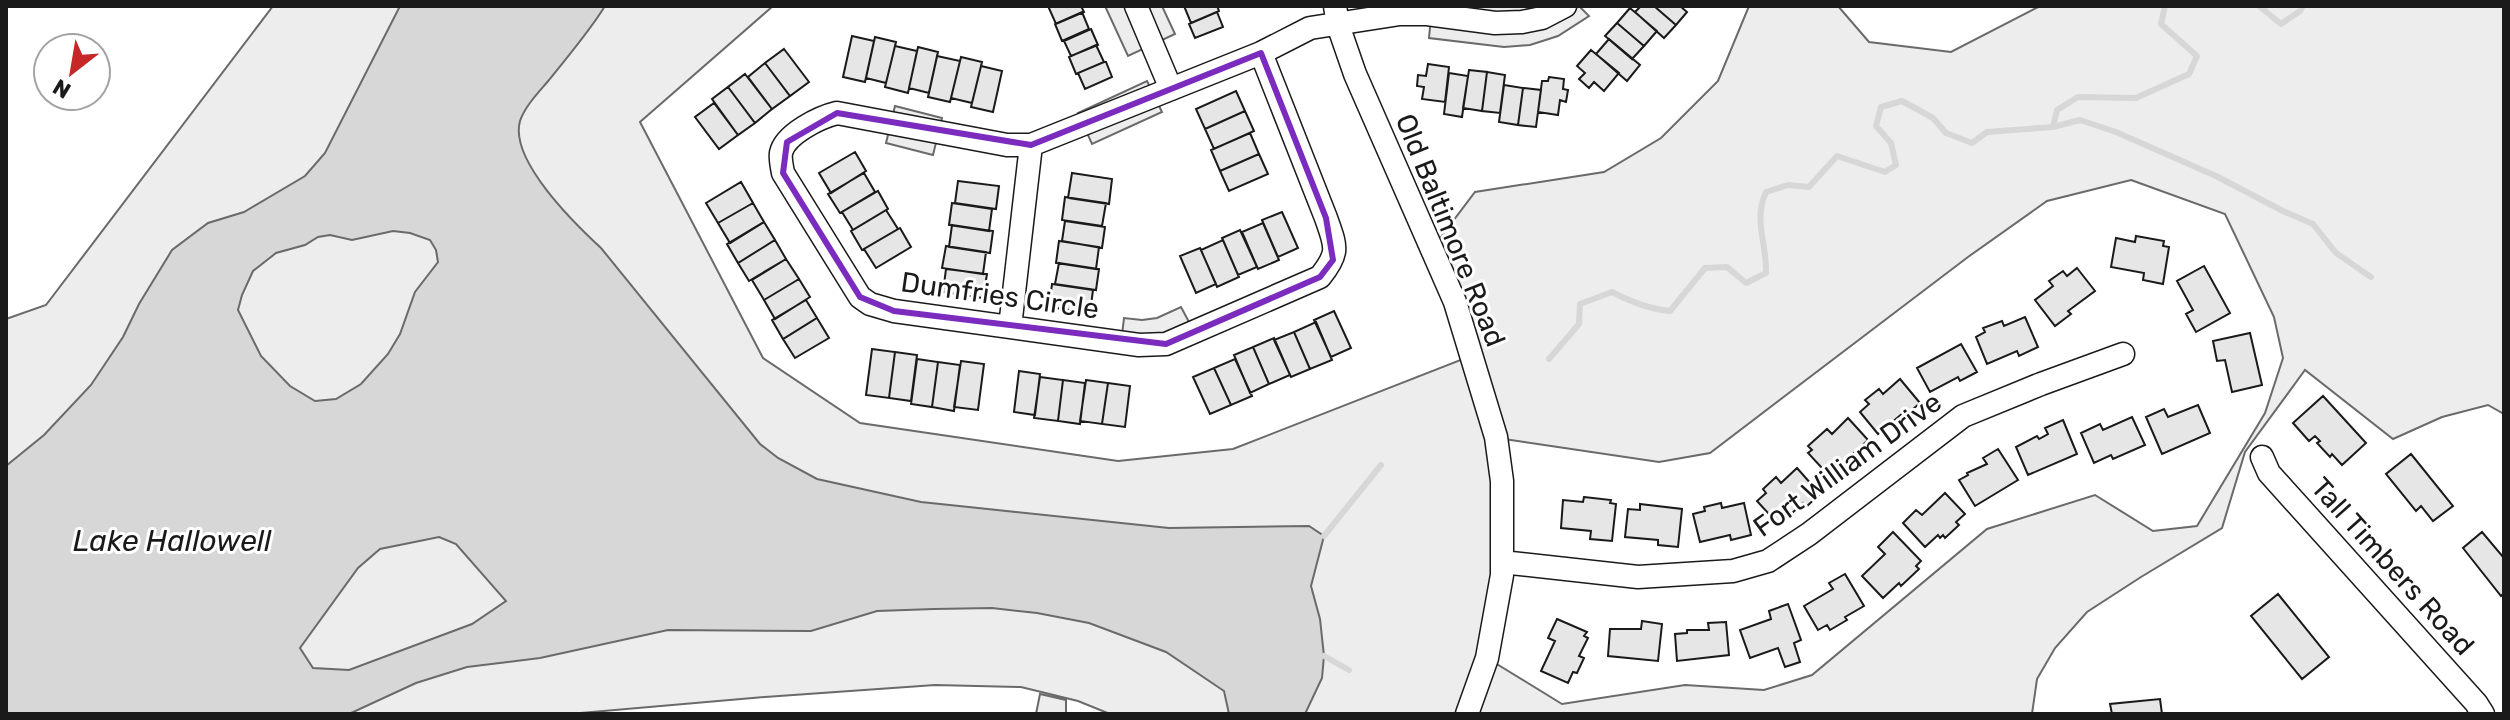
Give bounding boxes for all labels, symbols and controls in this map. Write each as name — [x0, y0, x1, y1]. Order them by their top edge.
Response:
north arrow — [32, 32, 112, 112]
text: N — [48, 73, 76, 104]
street label: Old Baltimore Road — [1389, 109, 1512, 351]
street label: Dumfries Circle — [899, 265, 1101, 326]
street label: Fort William Drive — [1747, 385, 1948, 544]
street label: Tall Timbers Road — [2304, 471, 2481, 662]
water label: Lake Hallowell — [73, 523, 272, 559]

